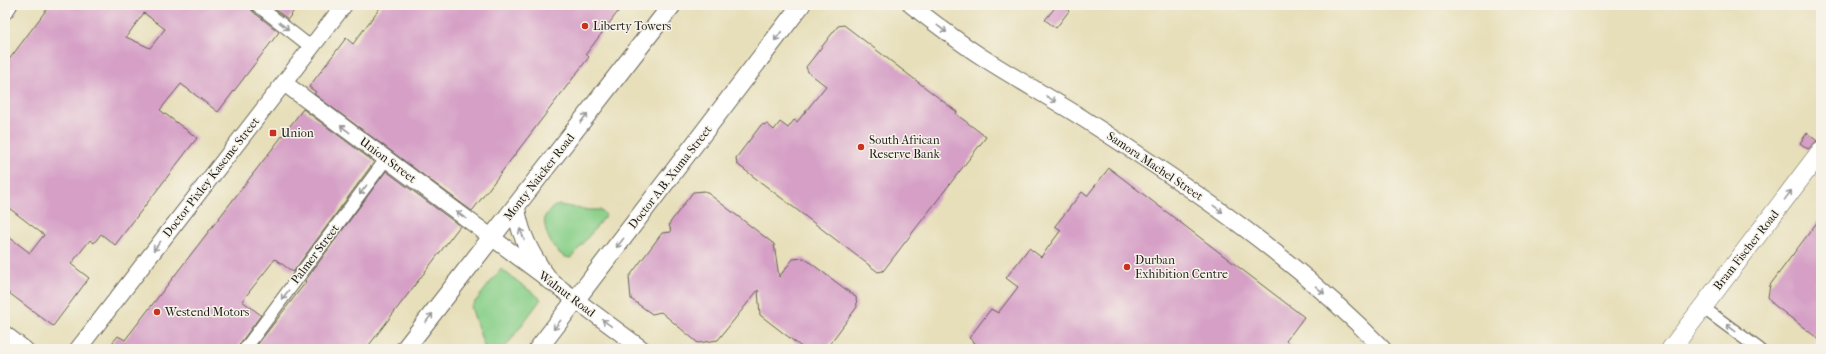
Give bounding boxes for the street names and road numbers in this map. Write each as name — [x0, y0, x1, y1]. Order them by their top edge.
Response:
street label: Doctor Pixley Kaseme Street — [160, 114, 263, 240]
street label: Doctor A.B. Xuma Street — [625, 122, 715, 231]
street label: Samora Machel Street — [1104, 129, 1206, 204]
street label: Monty Naicker Road — [501, 130, 578, 223]
street label: Union Street — [357, 134, 420, 186]
street label: Bram Fischer Road — [1710, 207, 1782, 293]
street label: Palmer Street — [288, 221, 342, 287]
street label: Walnut Road — [535, 268, 598, 320]

